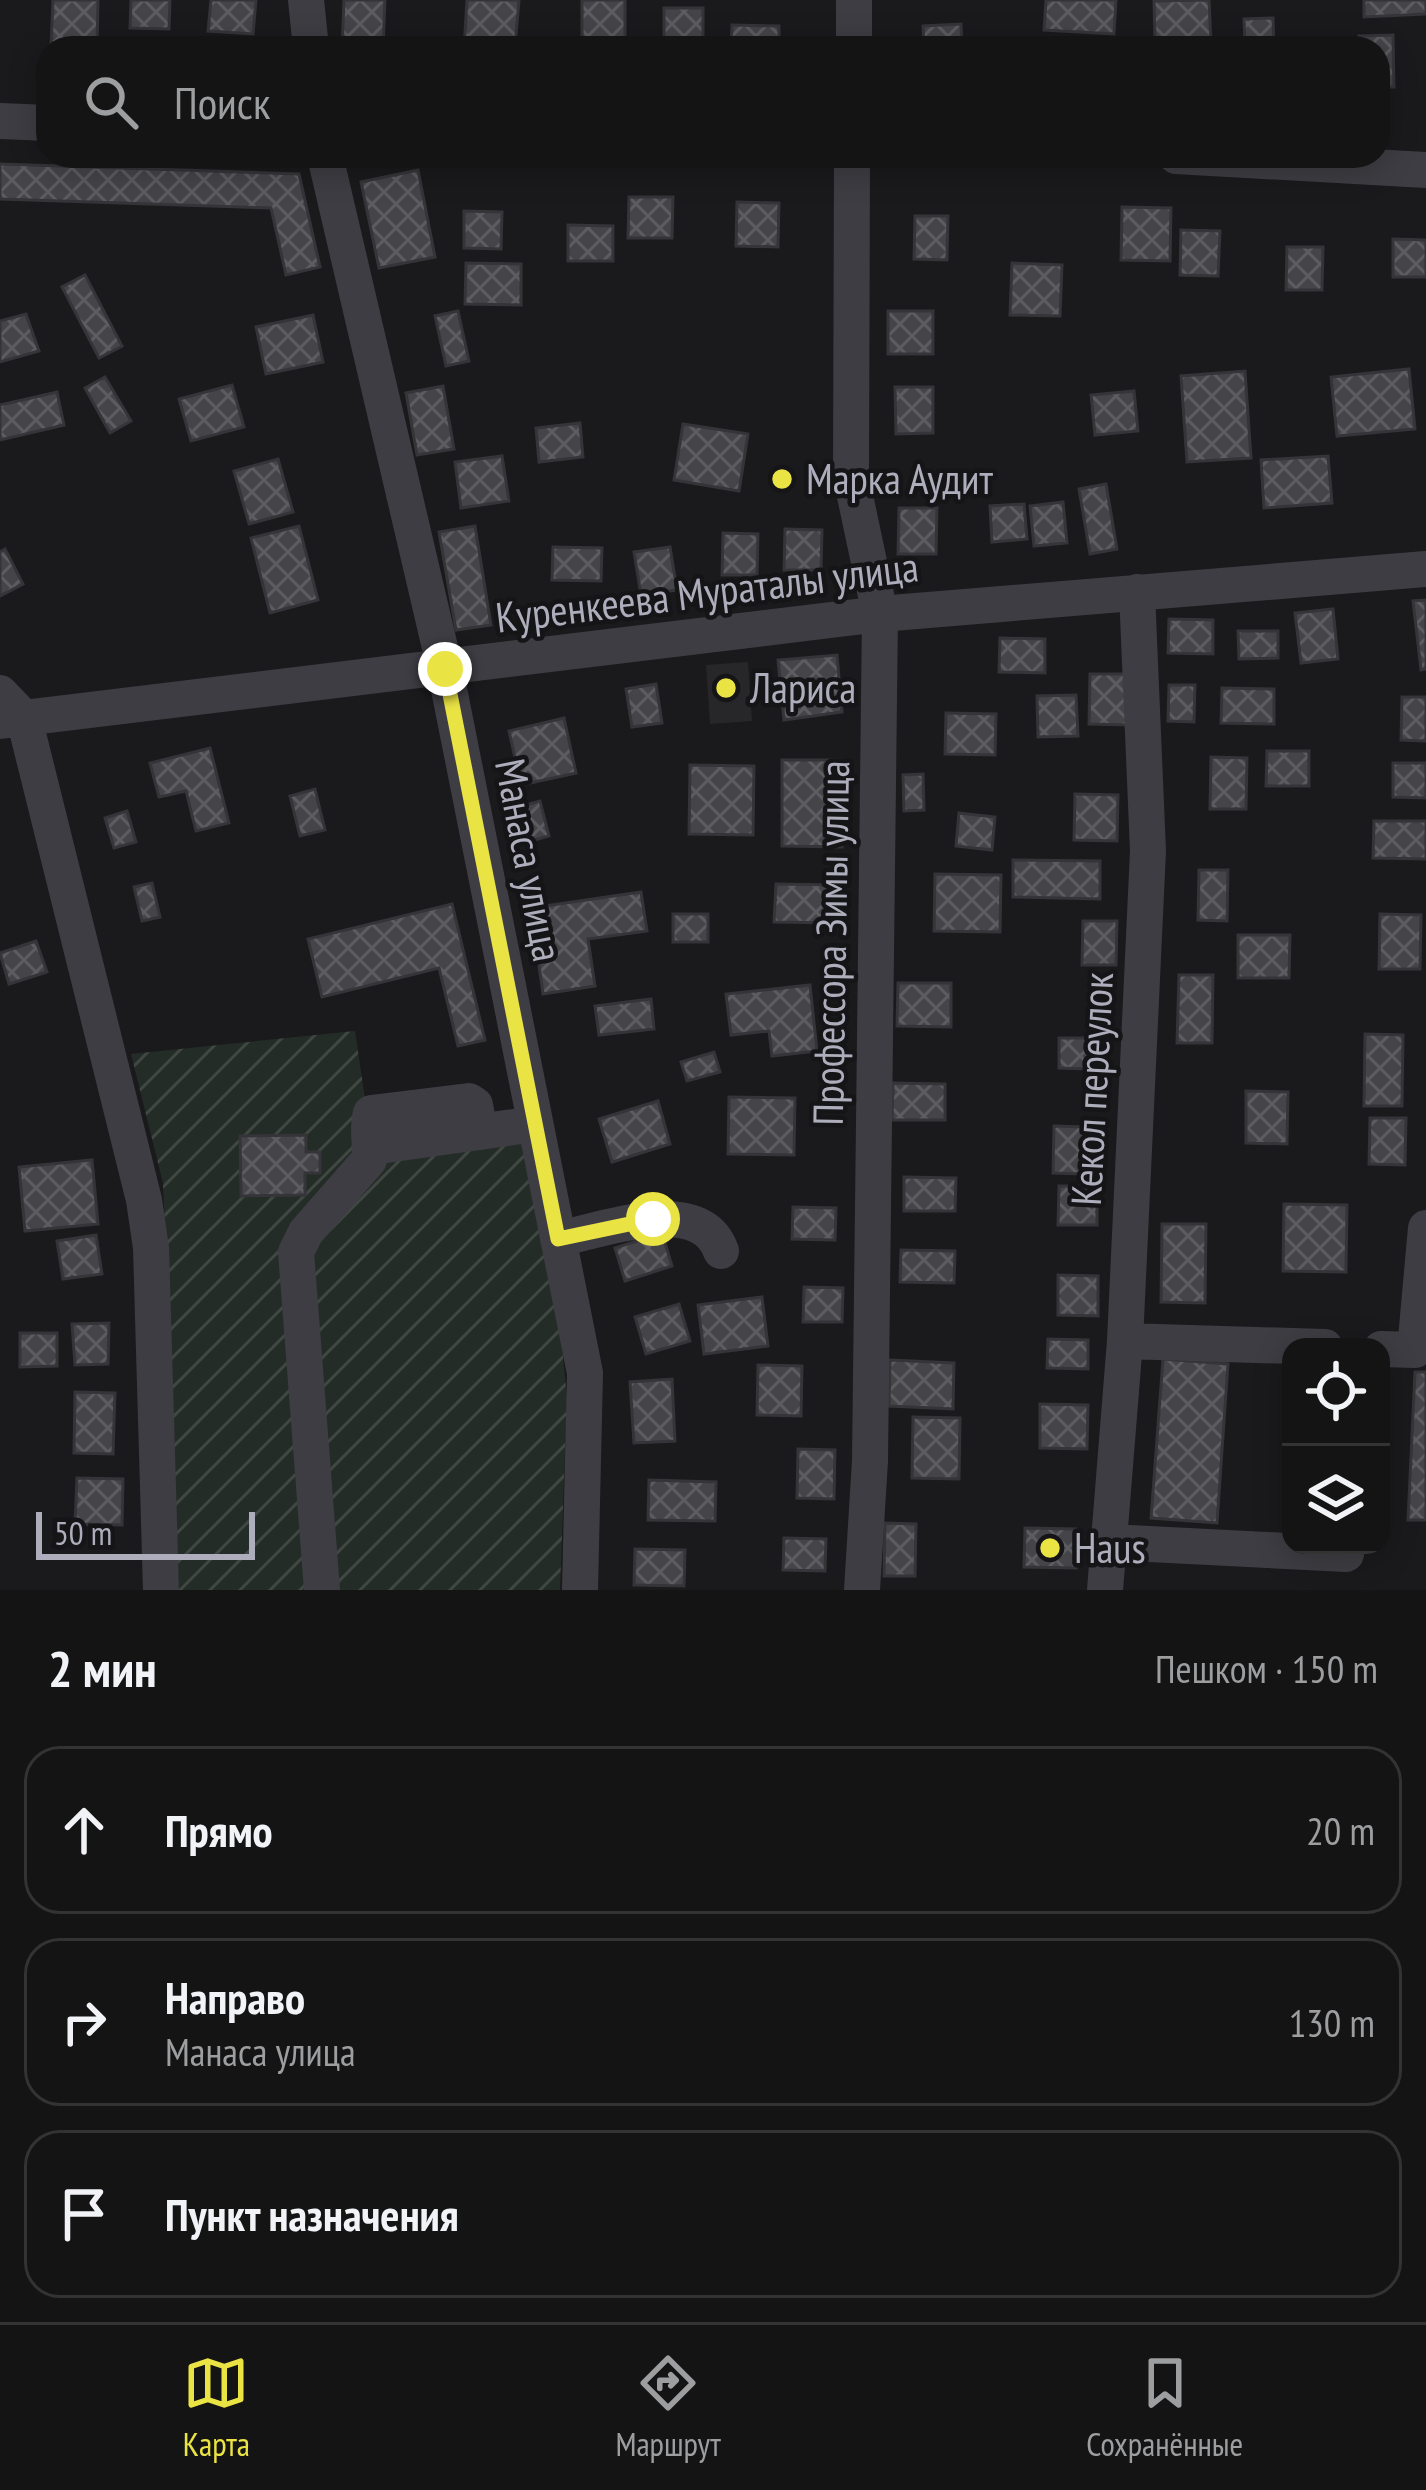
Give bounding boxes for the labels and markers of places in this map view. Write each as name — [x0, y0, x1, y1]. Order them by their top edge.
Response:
place label: Марка Аудит — [806, 451, 993, 506]
marker: Марка Аудит — [769, 466, 795, 492]
place label: Лариса — [749, 660, 856, 715]
marker: Лариса — [713, 675, 739, 701]
place label: Haus — [1074, 1520, 1146, 1575]
marker: Haus — [1037, 1535, 1063, 1561]

